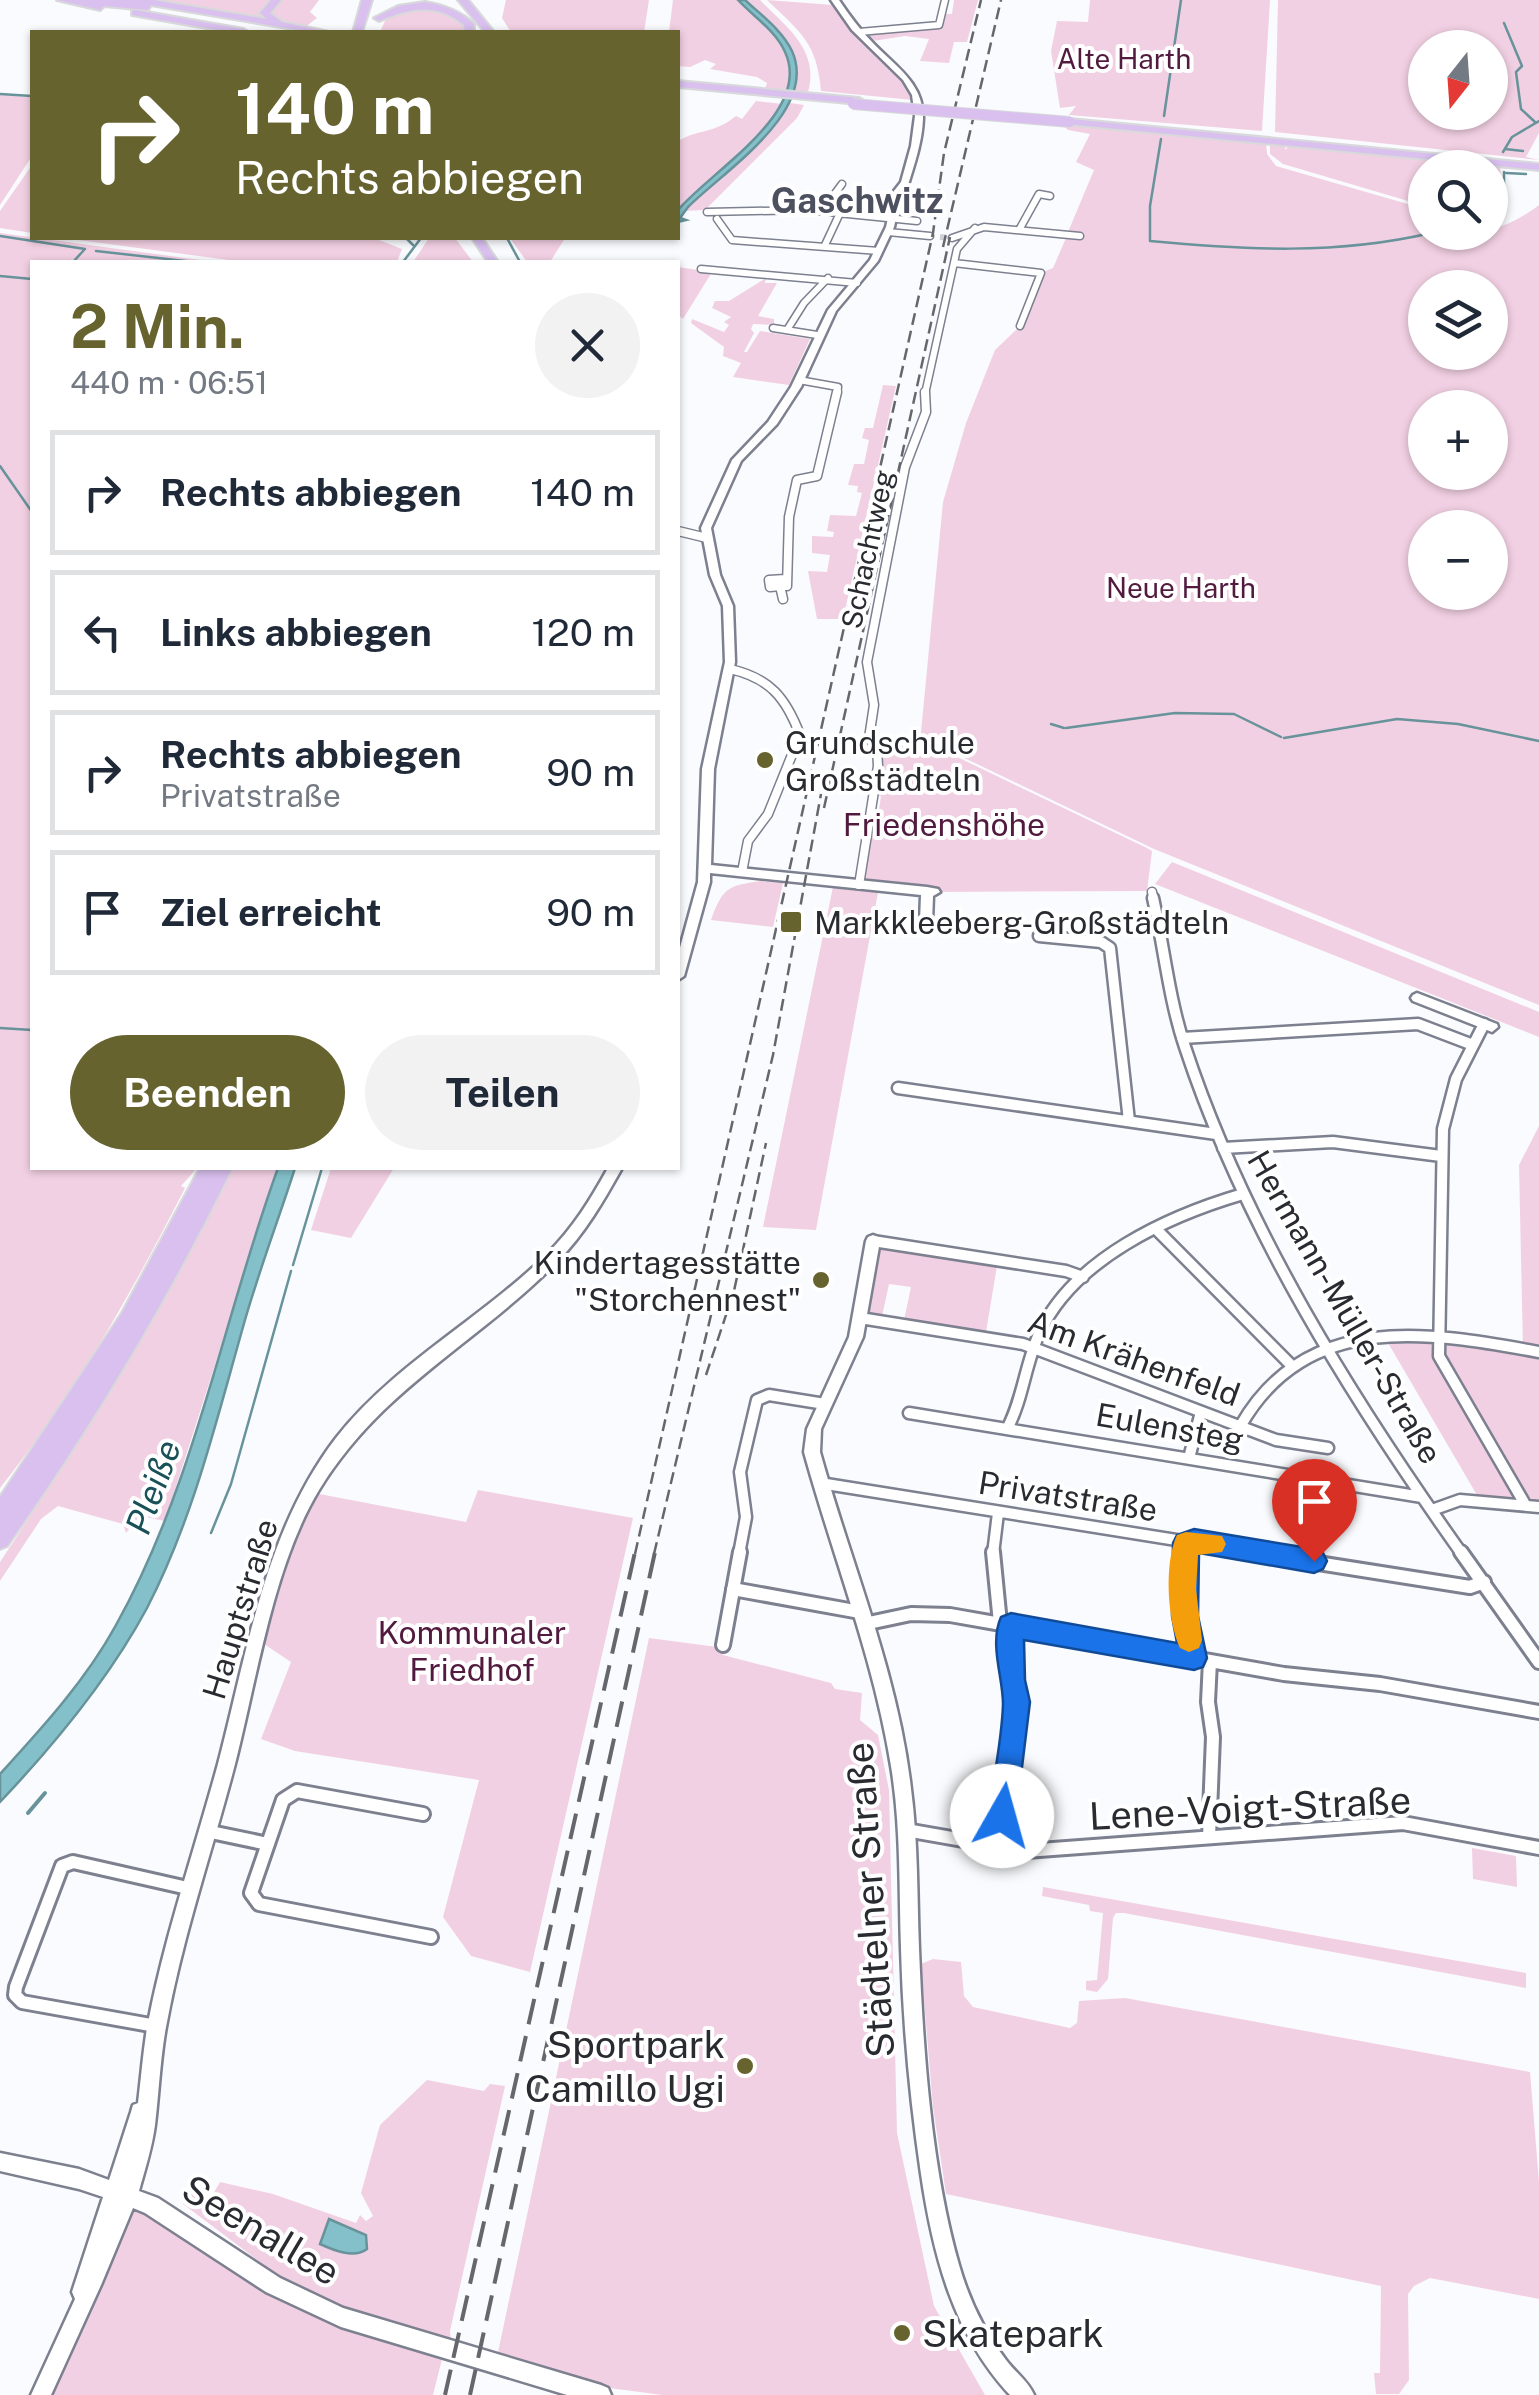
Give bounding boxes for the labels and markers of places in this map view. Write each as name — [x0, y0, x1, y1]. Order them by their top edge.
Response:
place label: Grundschule Großstädteln — [785, 724, 981, 798]
marker: Grundschule Großstädteln — [754, 749, 776, 771]
place label: Markkleeberg-Großstädteln — [814, 904, 1229, 941]
marker: Markkleeberg-Großstädteln — [778, 909, 804, 935]
place label: Kindertagesstätte "Storchennest" — [534, 1244, 801, 1318]
marker: Kindertagesstätte "Storchennest" — [810, 1269, 832, 1291]
pin — [1272, 1459, 1357, 1562]
place label: Sportpark Camillo Ugi — [525, 2022, 725, 2111]
marker: Sportpark Camillo Ugi — [734, 2055, 756, 2077]
place label: Skatepark — [922, 2311, 1104, 2356]
marker: Skatepark — [891, 2322, 913, 2344]

